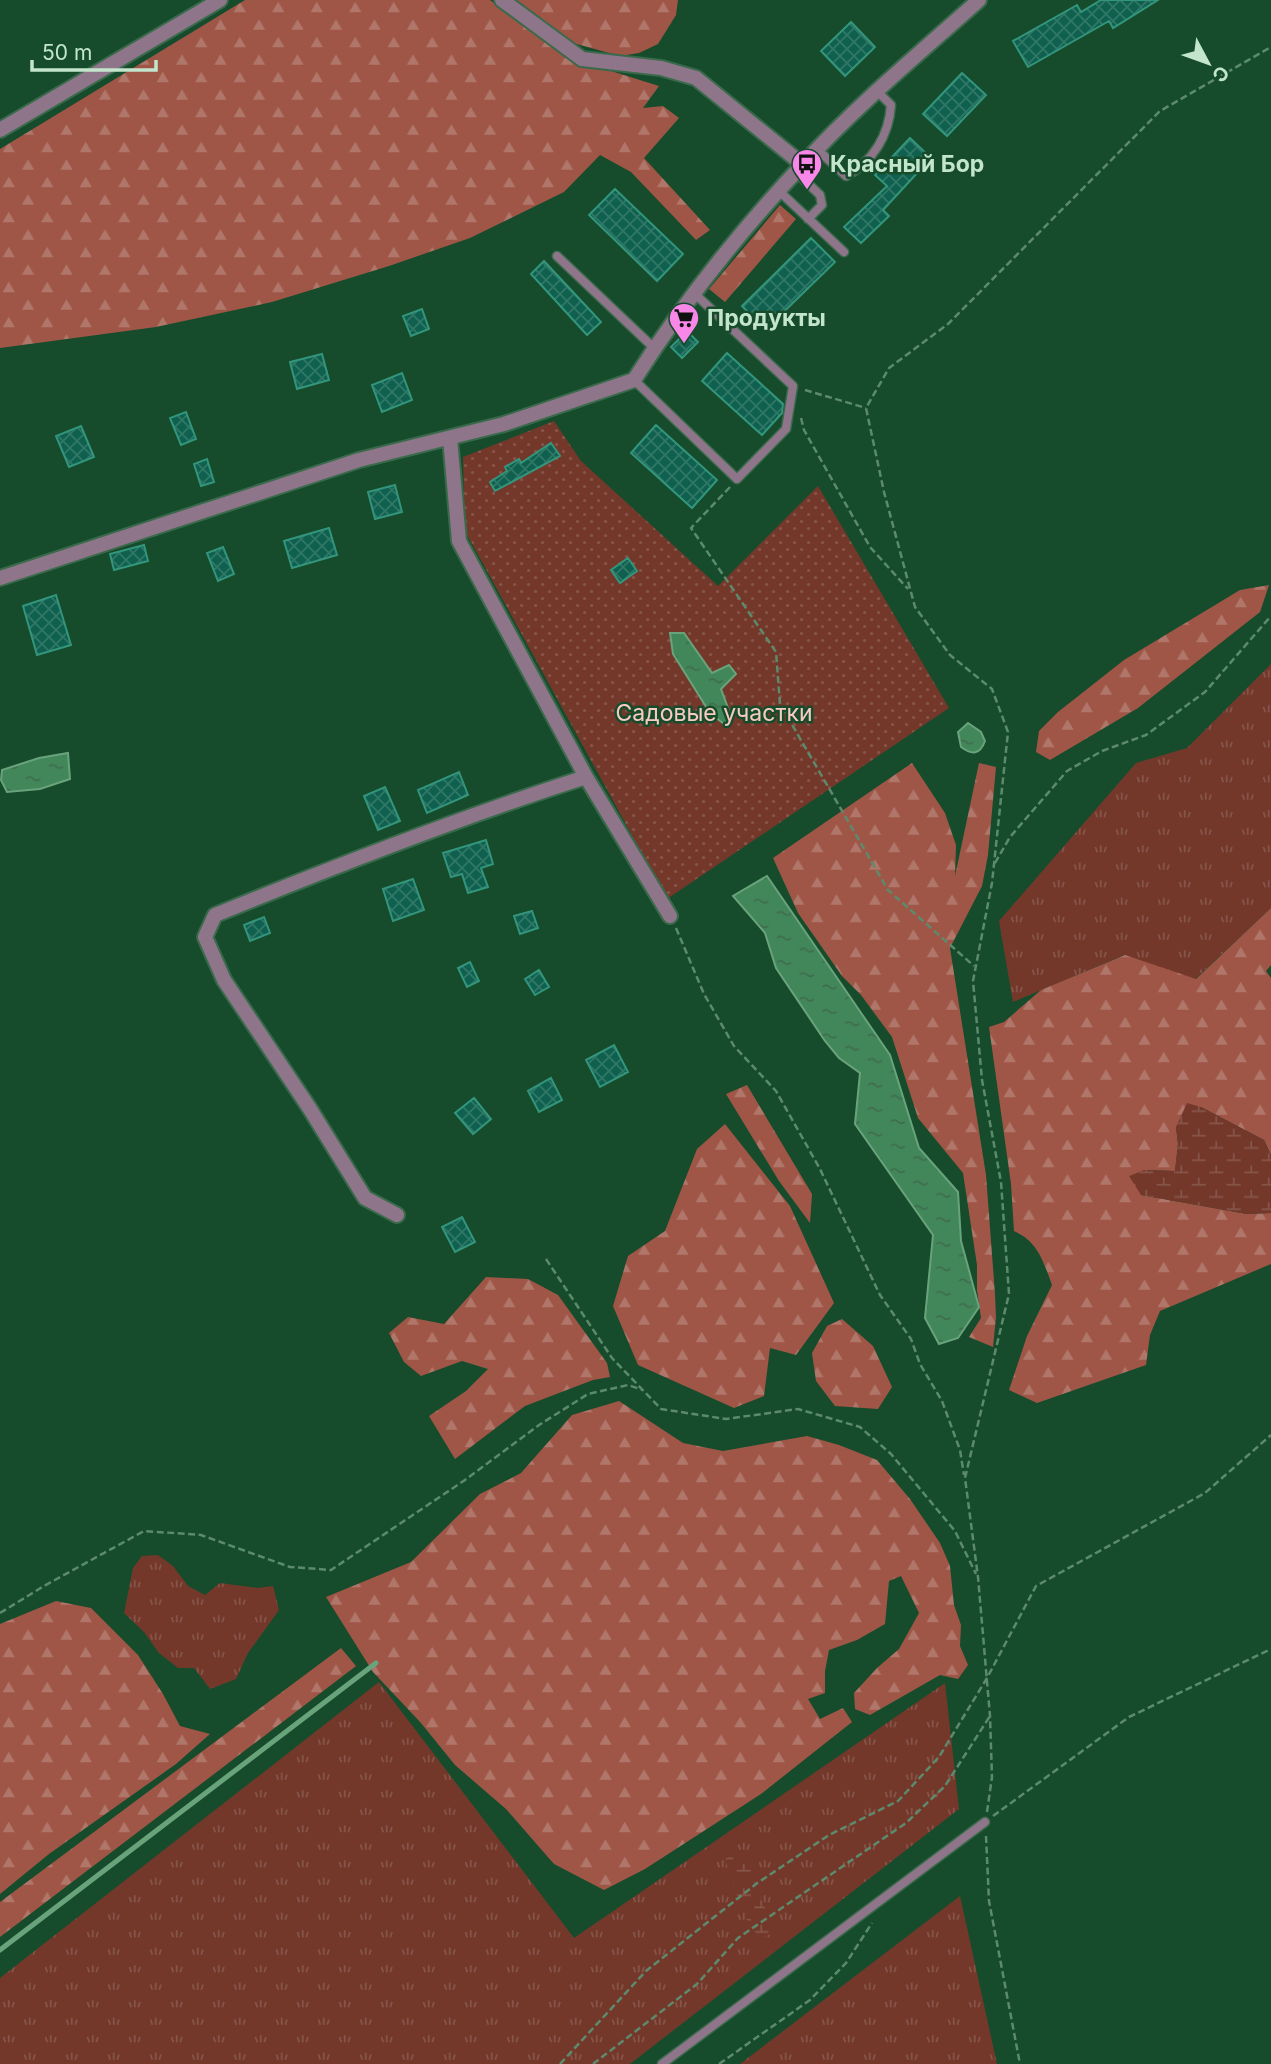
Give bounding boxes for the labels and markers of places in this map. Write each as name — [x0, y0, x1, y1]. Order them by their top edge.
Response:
bus stop icon: Красный Бор — [790, 147, 824, 191]
place label: Красный Бор — [830, 150, 984, 178]
supermarket icon: Продукты — [667, 301, 701, 345]
place label: Продукты — [707, 304, 826, 332]

